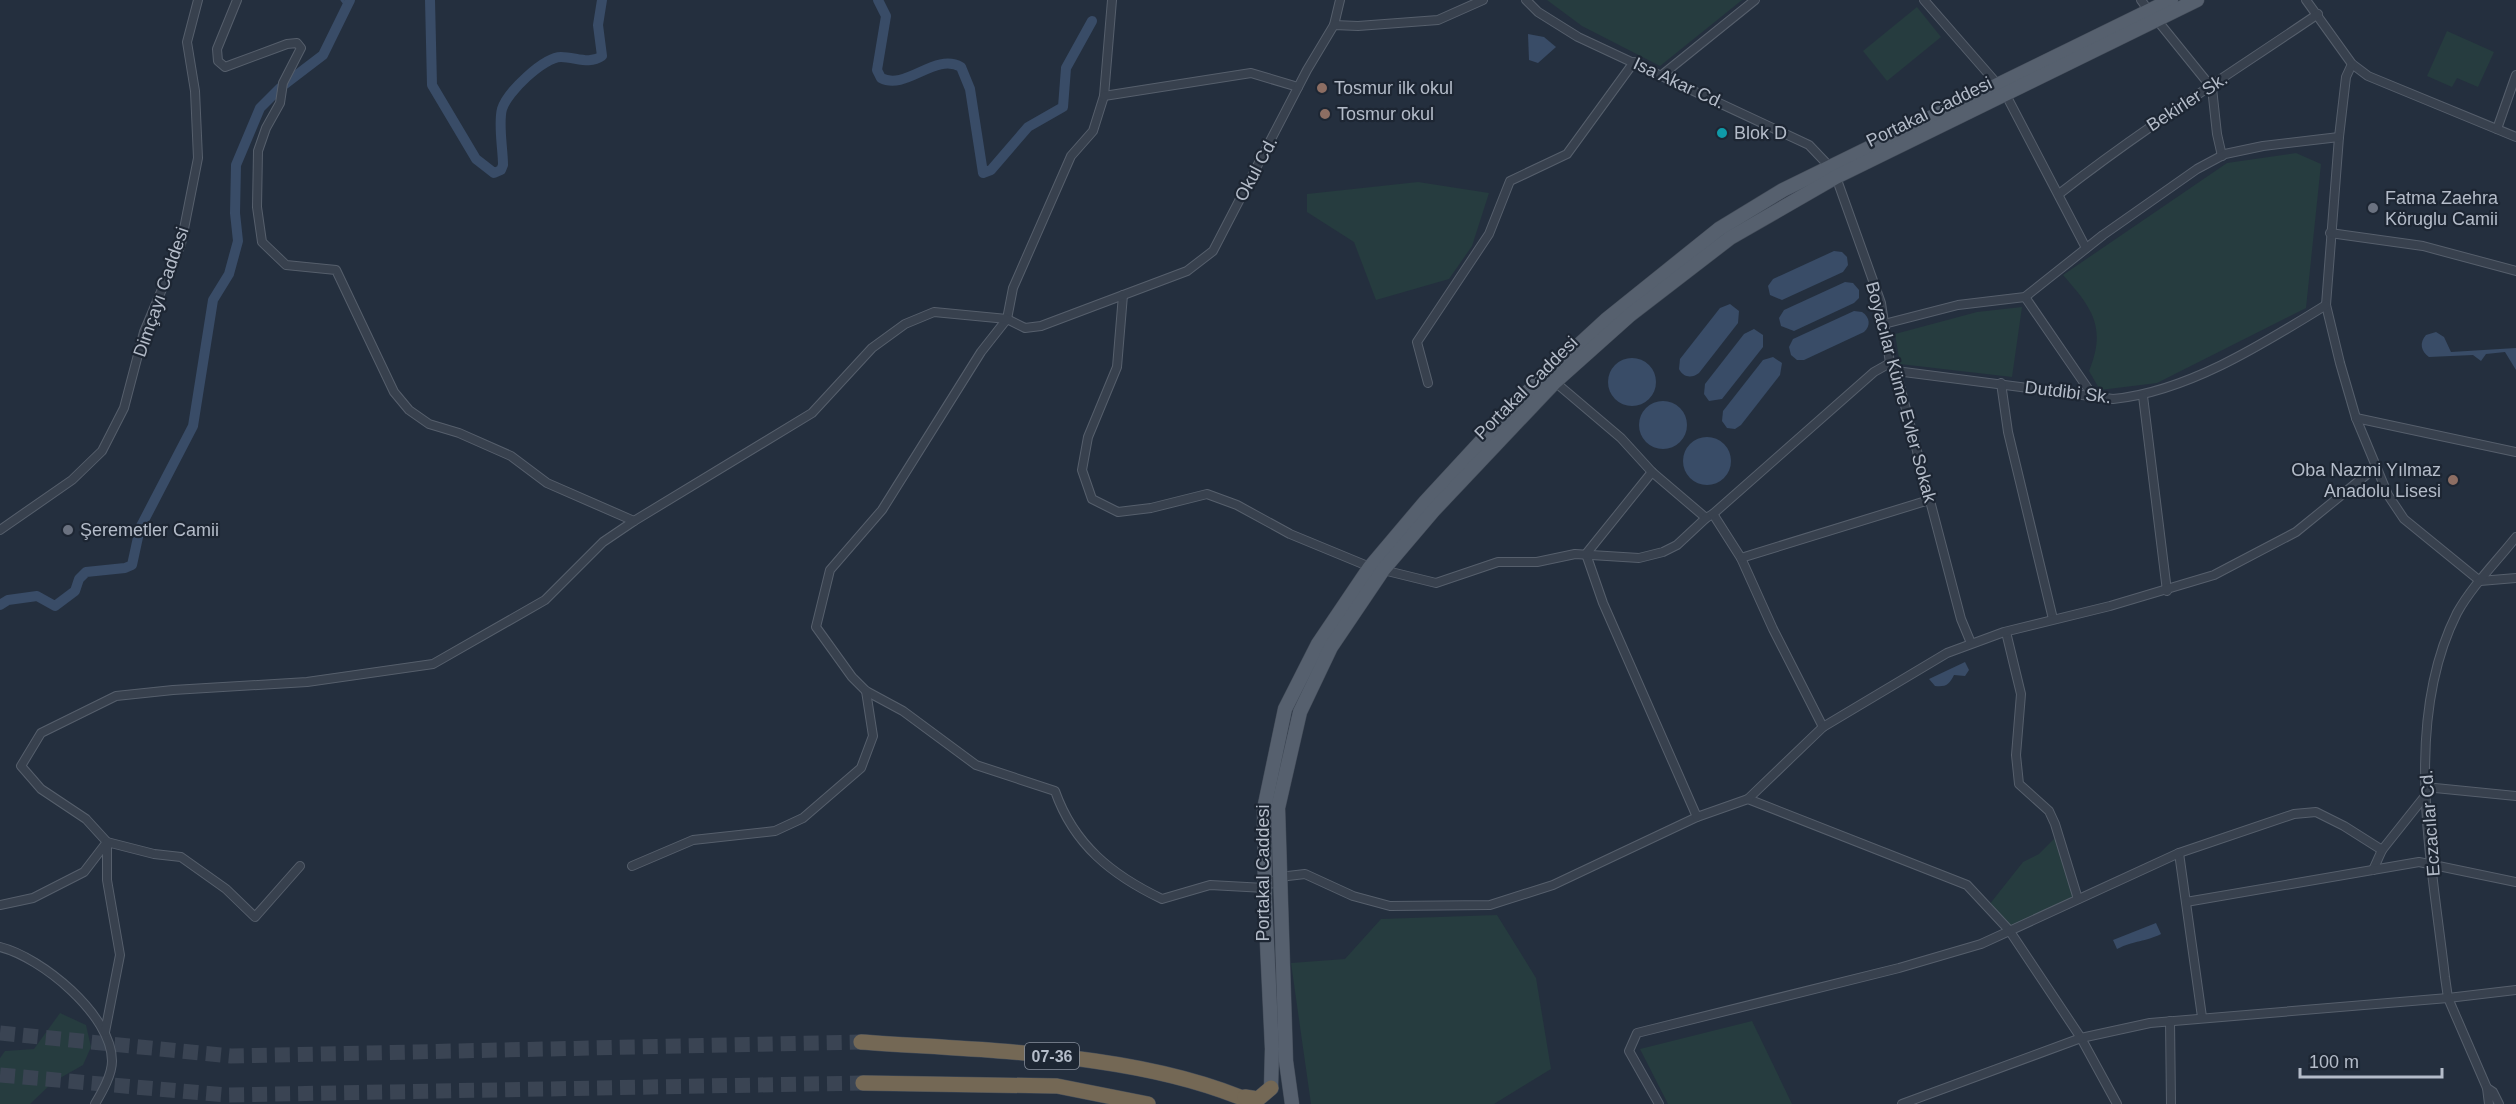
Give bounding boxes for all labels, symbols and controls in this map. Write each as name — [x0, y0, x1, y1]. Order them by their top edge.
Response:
street label: Isa Akar Cd. — [1630, 53, 1728, 113]
street label: Bekirler Sk. — [2143, 69, 2231, 135]
street label: Portakal Caddesi — [1863, 73, 1995, 151]
place label: Tosmur ilk okul — [1334, 78, 1453, 98]
marker: Tosmur ilk okul — [1315, 81, 1329, 95]
place label: Tosmur okul — [1337, 104, 1434, 124]
marker: Tosmur okul — [1318, 107, 1332, 121]
place label: Blok D — [1734, 123, 1787, 143]
marker: Blok D — [1715, 126, 1729, 140]
street label: Okul Cd. — [1231, 133, 1281, 205]
place label: Fatma Zaehra Köruglu Camii — [2385, 188, 2499, 229]
marker: Fatma Zaehra Köruglu Camii — [2366, 201, 2380, 215]
street label: Dimçayı Caddesi — [129, 224, 193, 360]
street label: Boyacılar Küme Evler Sokak — [1862, 279, 1940, 506]
street label: Portakal Caddesi — [1470, 332, 1582, 444]
street label: Dutdibi Sk. — [2024, 377, 2112, 407]
place label: Oba Nazmi Yılmaz Anadolu Lisesi — [2291, 460, 2441, 501]
marker: Oba Nazmi Yılmaz Anadolu Lisesi — [2446, 473, 2460, 487]
place label: Şeremetler Camii — [80, 520, 219, 540]
marker: Şeremetler Camii — [61, 523, 75, 537]
street label: Eczacılar Cd. — [2416, 769, 2444, 877]
street label: Portakal Caddesi — [1253, 804, 1273, 942]
scale bar — [2300, 1041, 2442, 1079]
road number: 07-36 — [1025, 1043, 1079, 1069]
text: 100 m — [2309, 1052, 2359, 1072]

